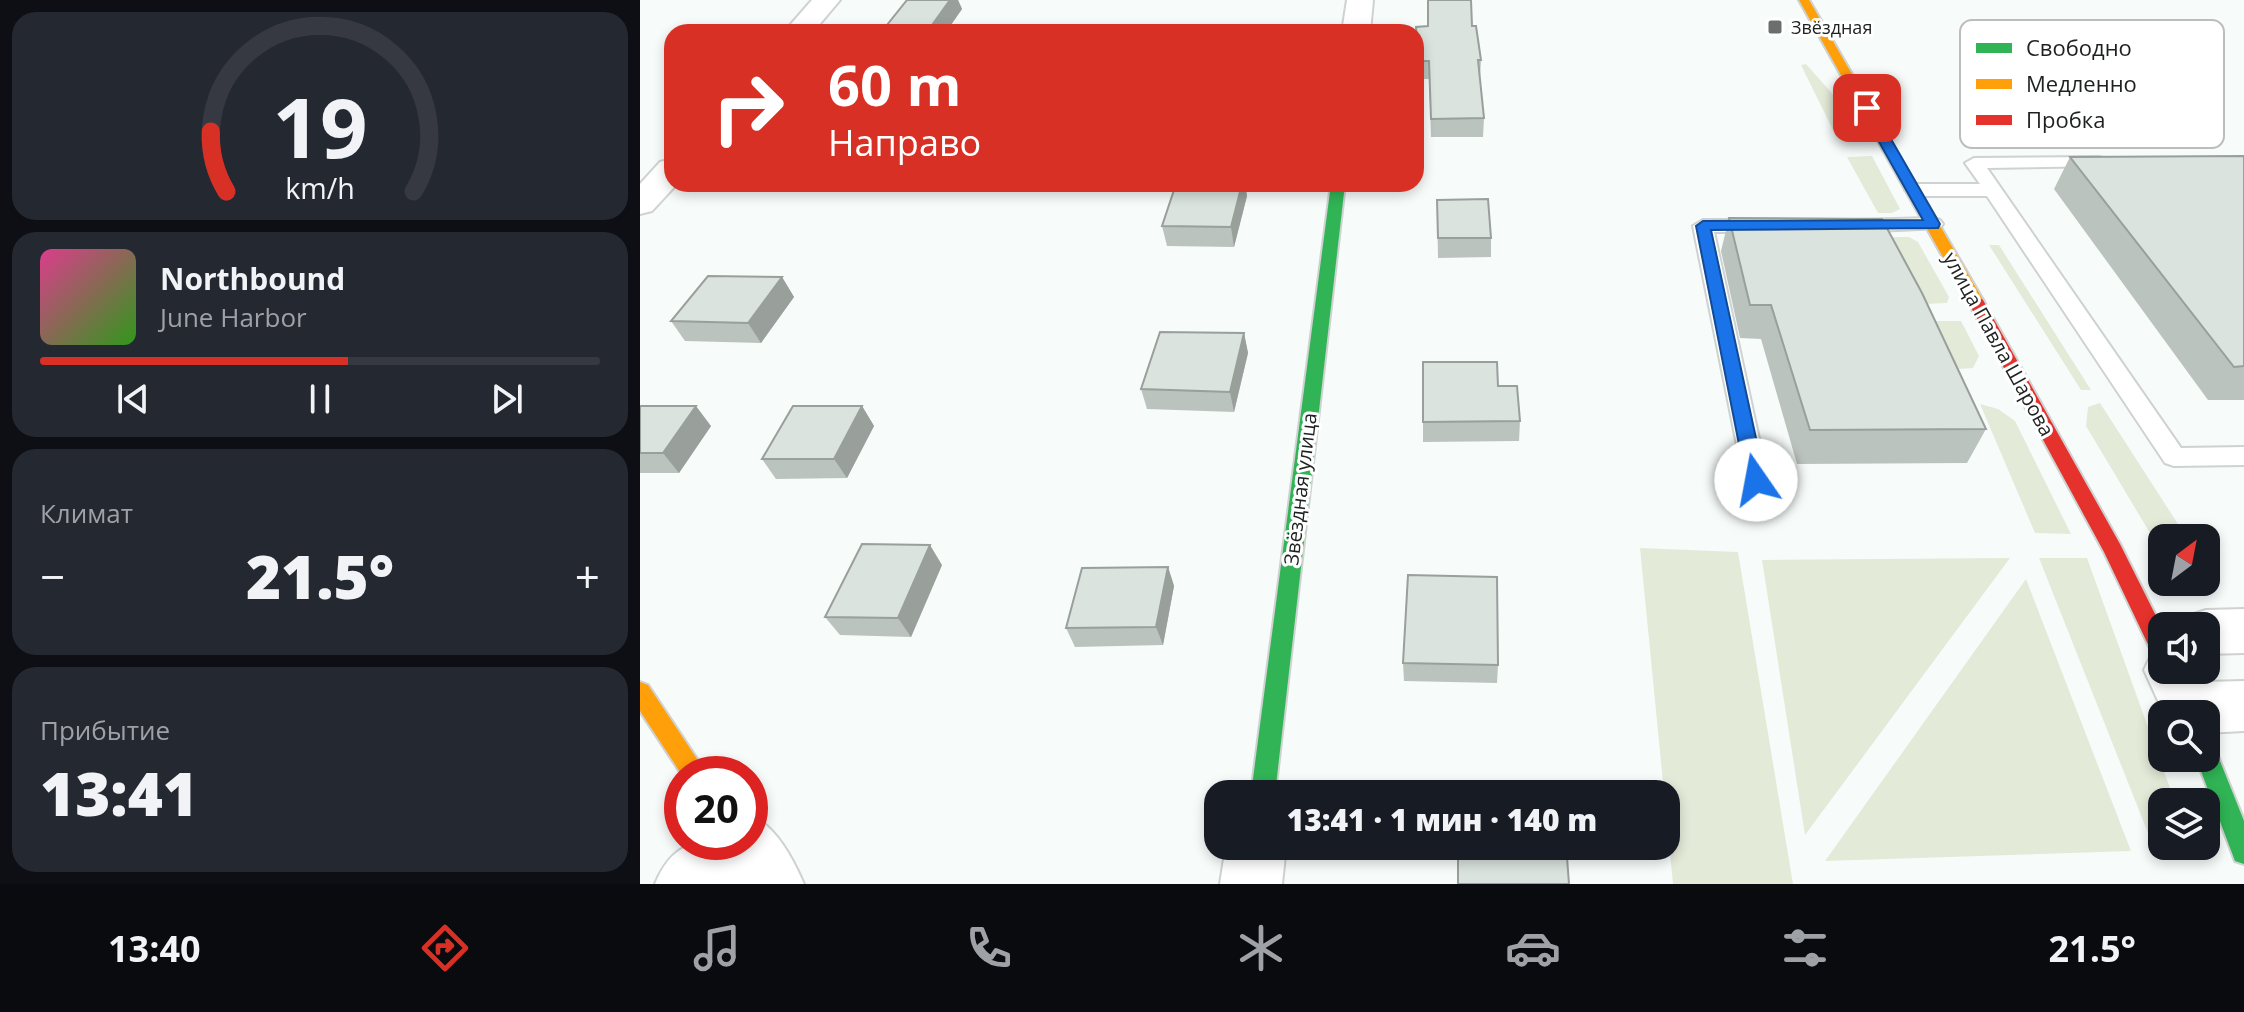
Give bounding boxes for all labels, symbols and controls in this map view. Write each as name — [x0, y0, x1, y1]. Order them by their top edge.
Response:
place label: Звёздная — [1791, 15, 1872, 39]
marker: Звёздная — [1766, 18, 1784, 36]
legend — [1960, 20, 2224, 148]
text: Свободно — [2026, 32, 2132, 62]
text: 60 m — [828, 46, 962, 122]
icon: right — [696, 56, 800, 160]
text: Медленно — [2026, 68, 2137, 98]
text: 19 — [272, 69, 368, 182]
pin — [1833, 74, 1901, 142]
icon: arrive — [1845, 86, 1889, 130]
text: Пробка — [2026, 104, 2105, 134]
text: Направо — [828, 118, 981, 167]
text: km/h — [285, 168, 355, 207]
street label: улица Павла Шарова — [1937, 247, 2061, 441]
text: Northbound — [160, 258, 345, 299]
text: June Harbor — [160, 299, 307, 335]
icon: previous — [111, 377, 155, 421]
icon: pause — [298, 377, 342, 421]
icon: next — [485, 377, 529, 421]
street label: Звёздная улица — [1277, 411, 1323, 567]
position arrow — [1714, 438, 1798, 522]
text: Климат — [40, 495, 133, 531]
north arrow — [2148, 524, 2220, 596]
map controls — [2148, 524, 2220, 860]
text: 21.5° — [246, 535, 394, 617]
text: − — [40, 546, 65, 606]
text: + — [575, 546, 600, 606]
button: sound — [2148, 612, 2220, 684]
button: search — [2148, 700, 2220, 772]
text: Прибытие — [40, 712, 170, 748]
text: 13:41 — [40, 752, 198, 834]
speed limit sign: 20 — [664, 756, 768, 860]
button: layers — [2148, 788, 2220, 860]
text: 13:41 · 1 мин · 140 m — [1287, 799, 1597, 840]
icon: directions — [417, 920, 473, 976]
icon: music — [689, 920, 745, 976]
icon: phone — [961, 920, 1017, 976]
icon: climate — [1233, 920, 1289, 976]
icon: car — [1505, 920, 1561, 976]
icon: filters — [1777, 920, 1833, 976]
text: 13:40 — [108, 924, 201, 973]
text: 21.5° — [2048, 924, 2136, 973]

